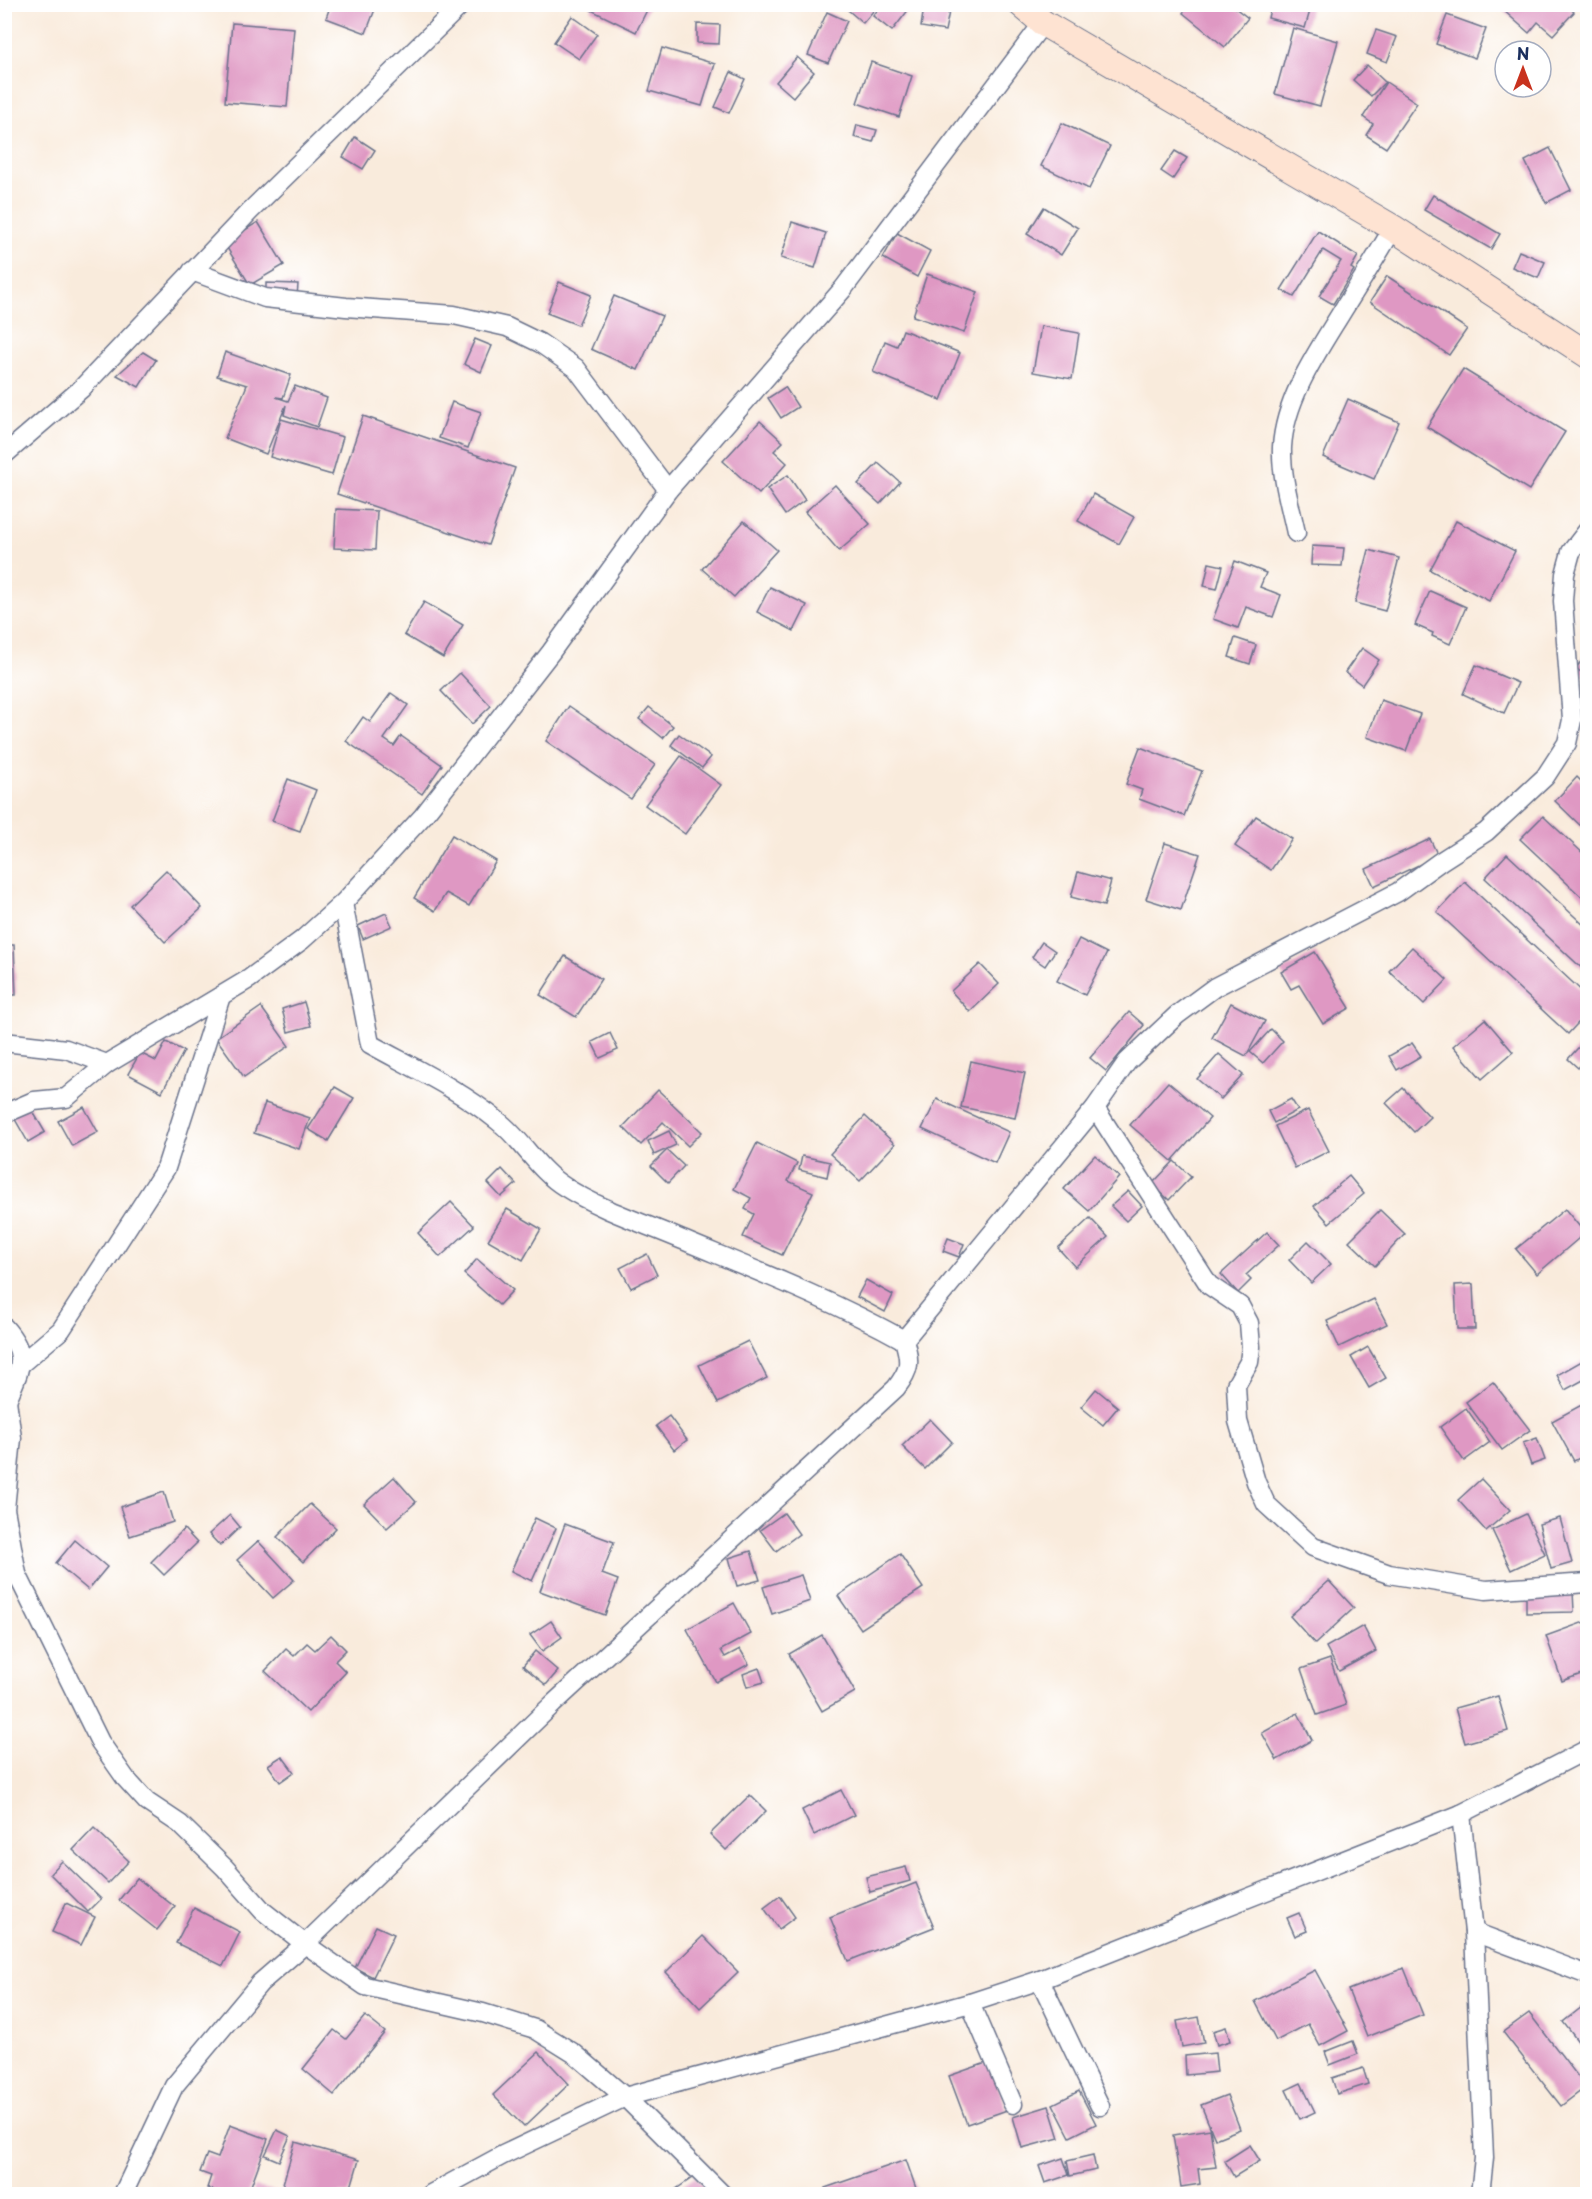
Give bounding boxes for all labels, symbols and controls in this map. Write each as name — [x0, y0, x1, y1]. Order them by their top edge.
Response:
north arrow — [1493, 39, 1553, 99]
text: N — [1517, 41, 1529, 65]

